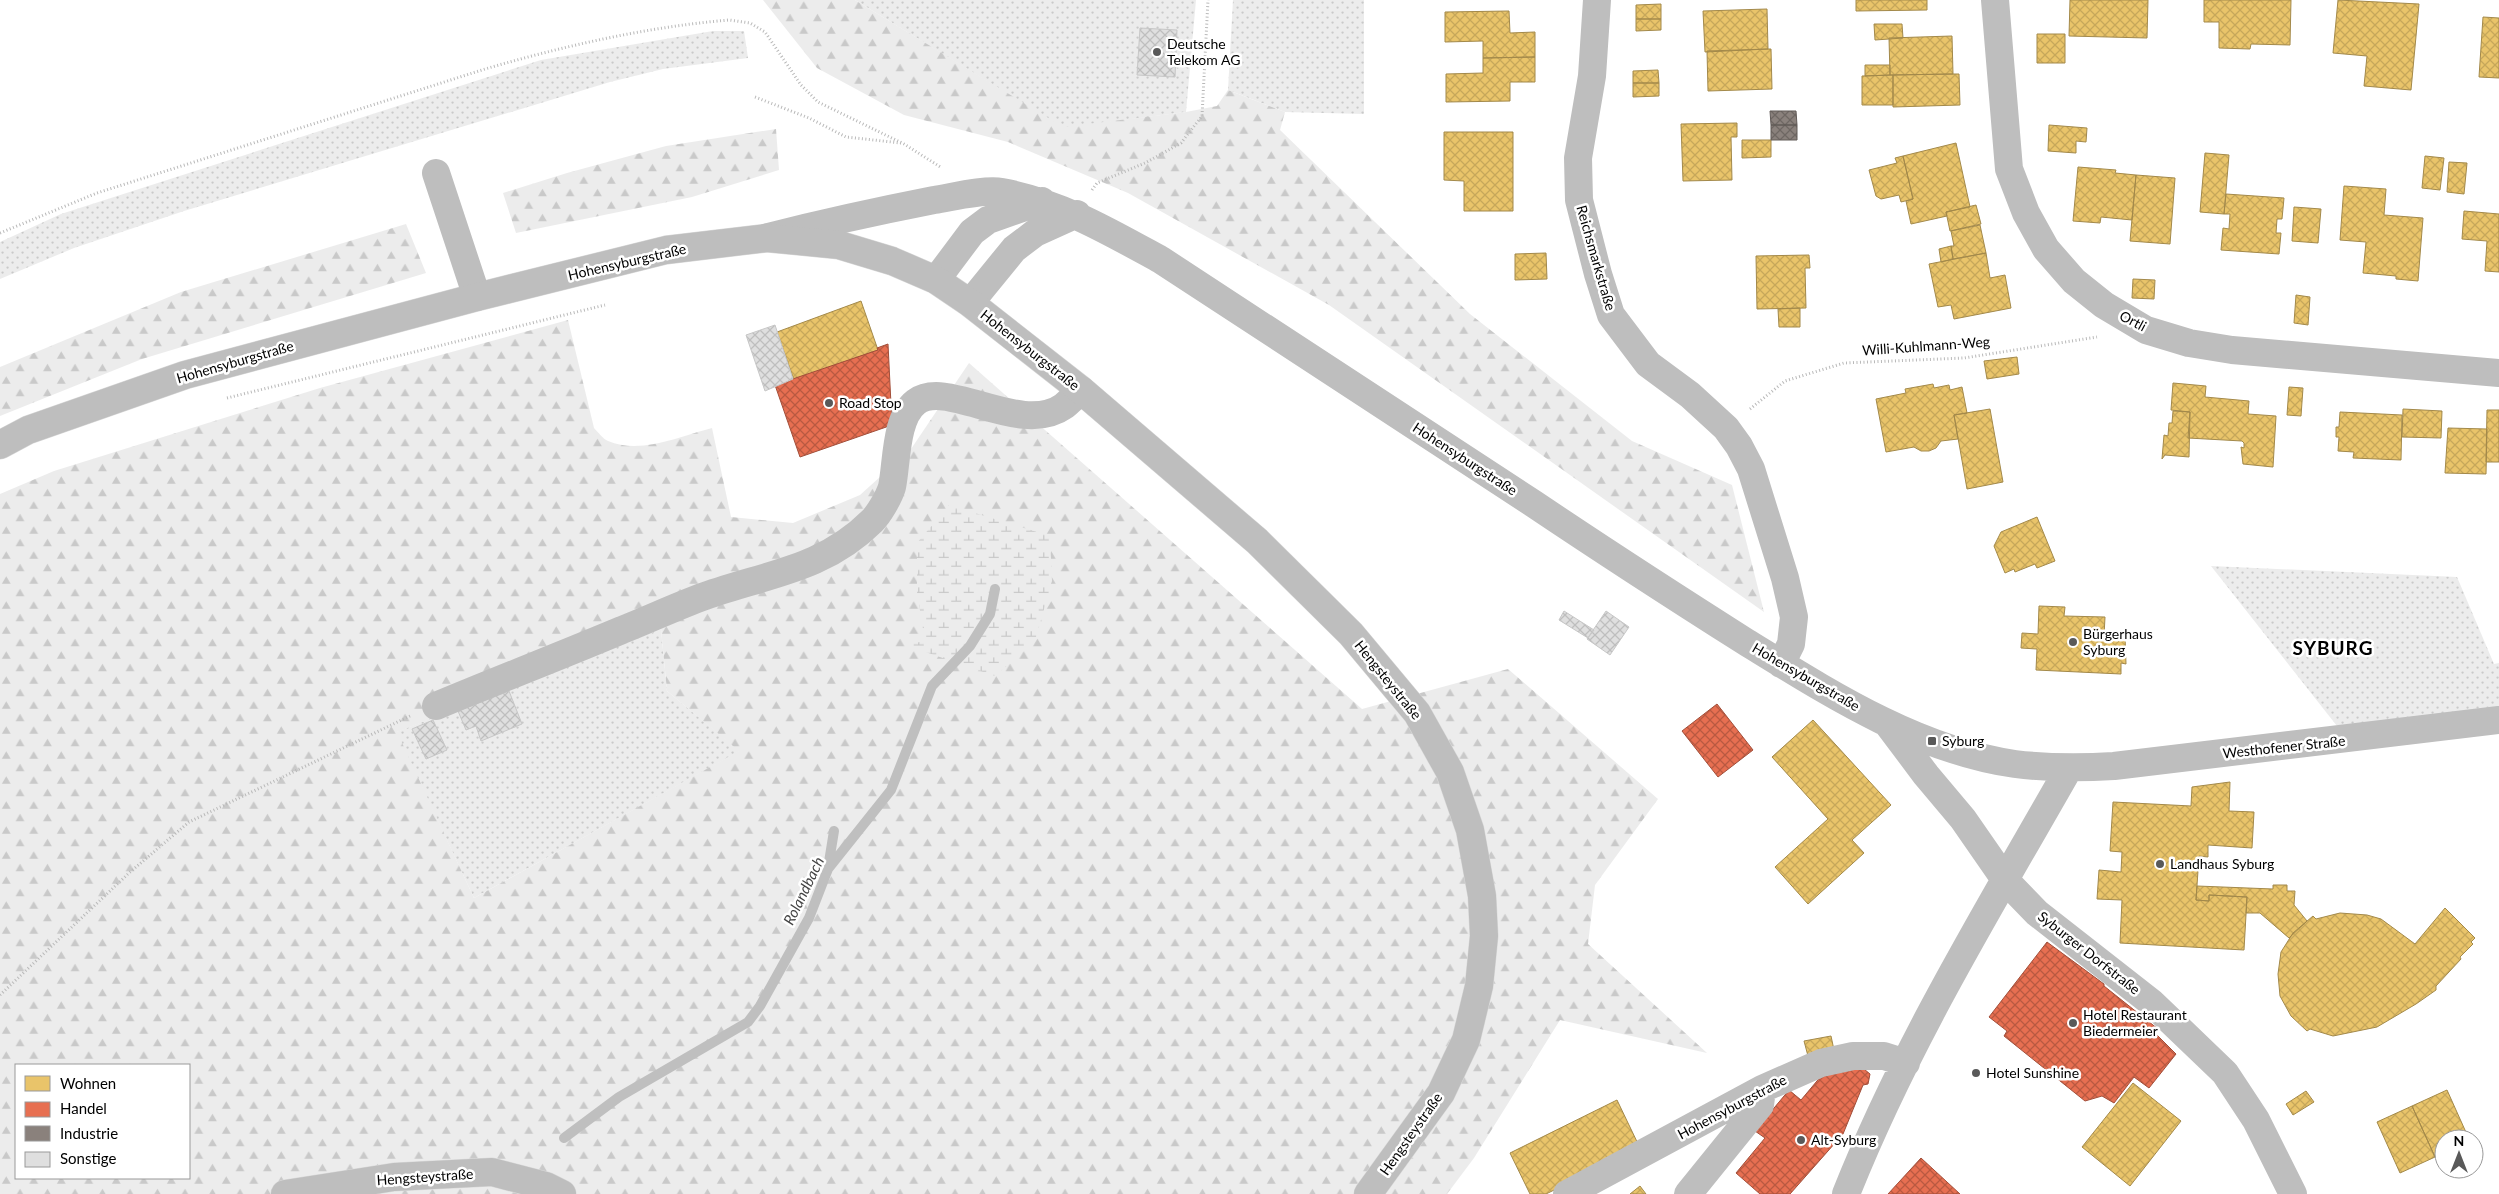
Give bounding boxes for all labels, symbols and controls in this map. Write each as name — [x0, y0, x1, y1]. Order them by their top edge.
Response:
place label: Deutsche Telekom AG — [1167, 35, 1240, 68]
marker: Deutsche Telekom AG — [1151, 46, 1163, 58]
street label: Reichsmarkstraße — [1573, 203, 1620, 313]
street label: Hohensyburgstraße — [566, 240, 688, 283]
street label: Hohensyburgstraße — [977, 306, 1083, 394]
street label: Ortli — [2117, 307, 2150, 335]
street label: Willi-Kuhlmann-Weg — [1861, 333, 1991, 358]
street label: Hohensyburgstraße — [174, 337, 295, 386]
place label: Road Stop — [839, 394, 902, 411]
marker: Road Stop — [823, 397, 835, 409]
street label: Hohensyburgstraße — [1410, 419, 1521, 499]
place label: Bürgerhaus Syburg — [2083, 625, 2153, 658]
marker: Bürgerhaus Syburg — [2067, 636, 2079, 648]
district label: SYBURG — [2293, 636, 2373, 659]
street label: Hengsteystraße — [1351, 637, 1425, 723]
street label: Hohensyburgstraße — [1750, 639, 1863, 714]
place label: Syburg — [1942, 732, 1984, 749]
street label: Westhofener Straße — [2222, 732, 2346, 761]
marker: Syburg — [1926, 735, 1938, 747]
water label: Rolandbach — [779, 854, 827, 927]
place label: Landhaus Syburg — [2170, 855, 2274, 872]
marker: Landhaus Syburg — [2154, 858, 2166, 870]
street label: Syburger Dorfstraße — [2035, 907, 2144, 998]
place label: Hotel Restaurant Biedermeier — [2083, 1006, 2187, 1039]
marker: Hotel Restaurant Biedermeier — [2067, 1017, 2079, 1029]
legend — [15, 1064, 190, 1179]
place label: Hotel Sunshine — [1986, 1064, 2079, 1081]
marker: Hotel Sunshine — [1970, 1067, 1982, 1079]
street label: Hohensyburgstraße — [1674, 1071, 1789, 1142]
text: Wohnen — [60, 1074, 116, 1092]
street label: Hengsteystraße — [1376, 1089, 1445, 1178]
text: Handel — [60, 1099, 107, 1117]
text: Industrie — [60, 1124, 118, 1142]
north arrow — [2434, 1129, 2484, 1179]
place label: Alt-Syburg — [1811, 1131, 1876, 1148]
text: N — [2454, 1132, 2464, 1149]
marker: Alt-Syburg — [1795, 1134, 1807, 1146]
text: Sonstige — [60, 1149, 116, 1167]
street label: Hengsteystraße — [376, 1165, 474, 1188]

